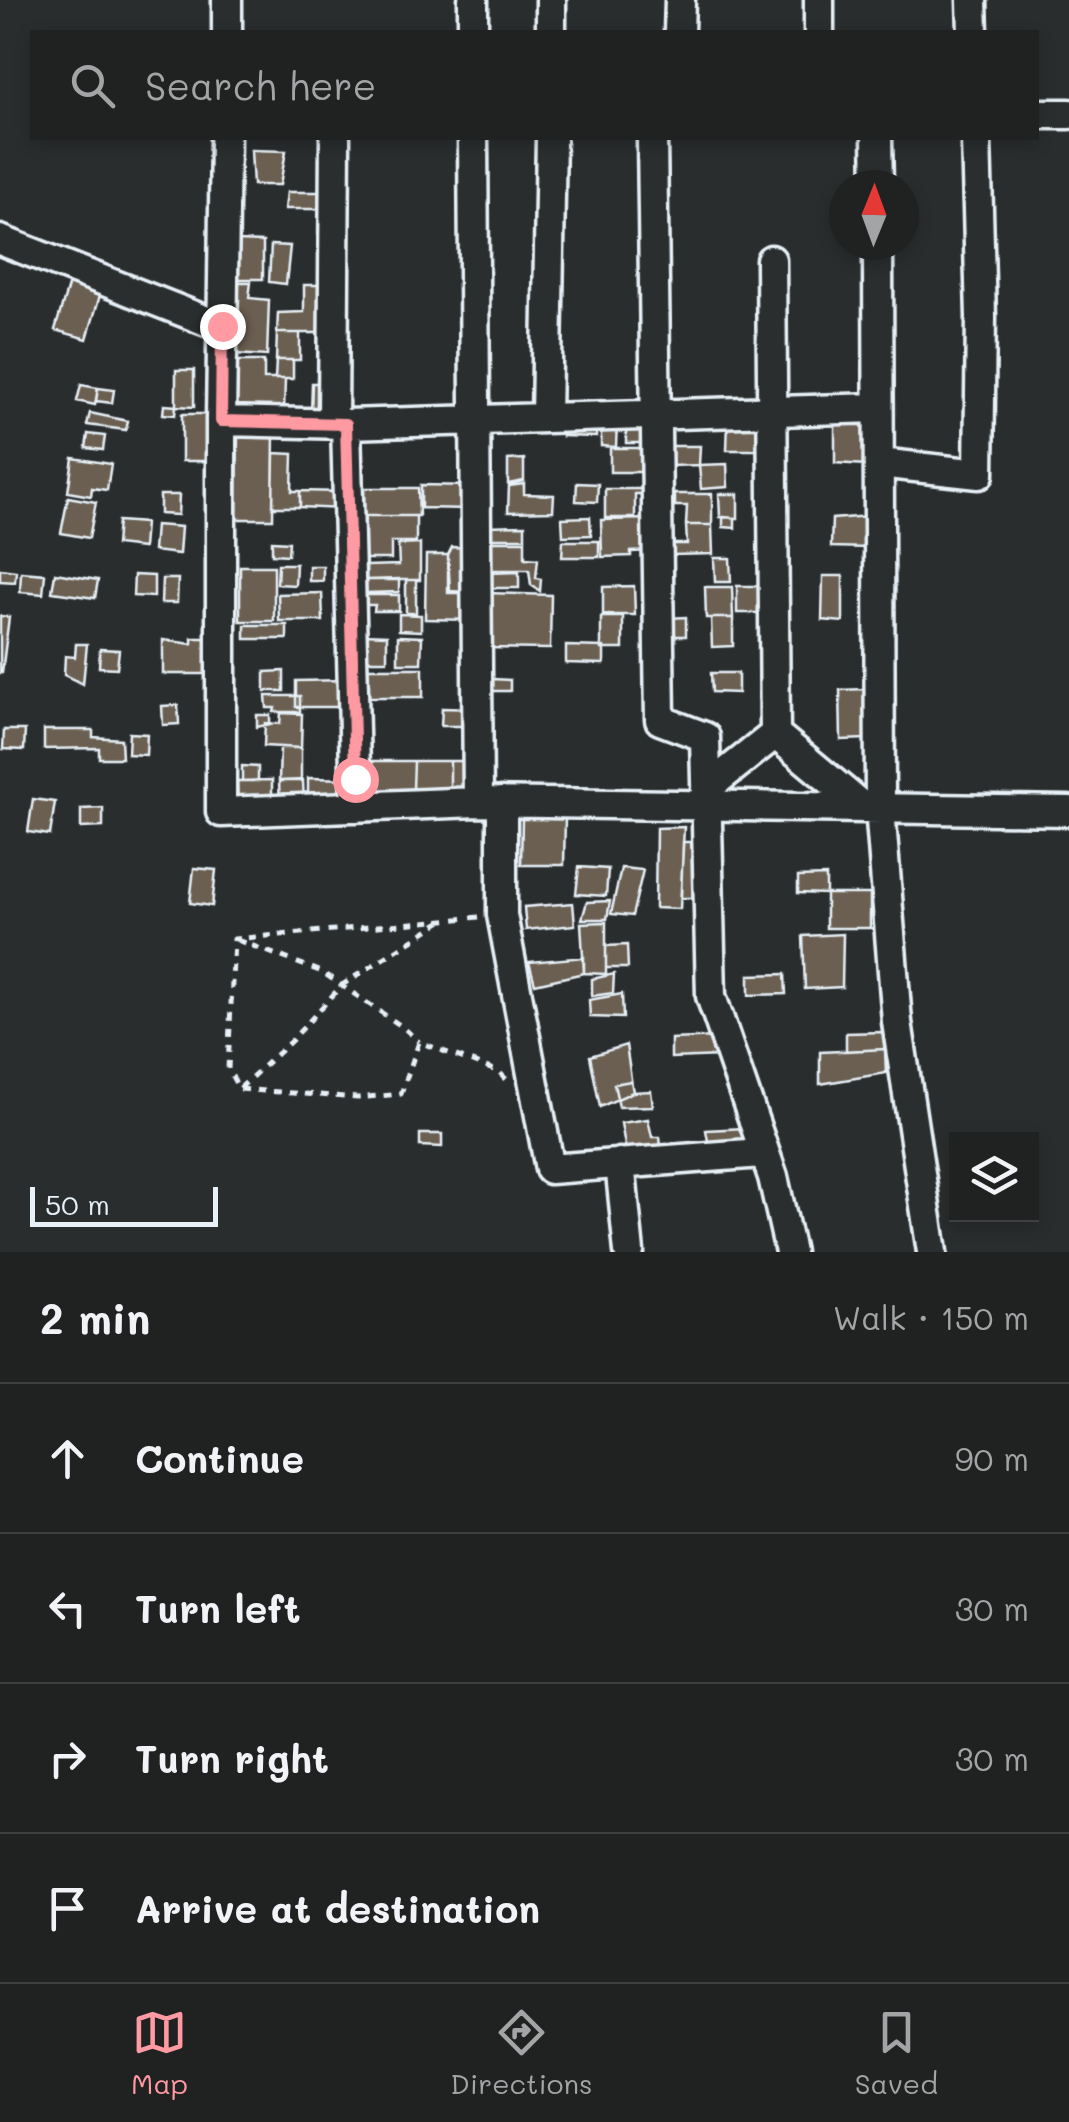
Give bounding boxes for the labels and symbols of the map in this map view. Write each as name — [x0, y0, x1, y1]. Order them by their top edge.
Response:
north arrow — [829, 170, 919, 260]
route end — [200, 304, 246, 350]
route start — [333, 757, 379, 803]
scale bar — [30, 1182, 218, 1226]

